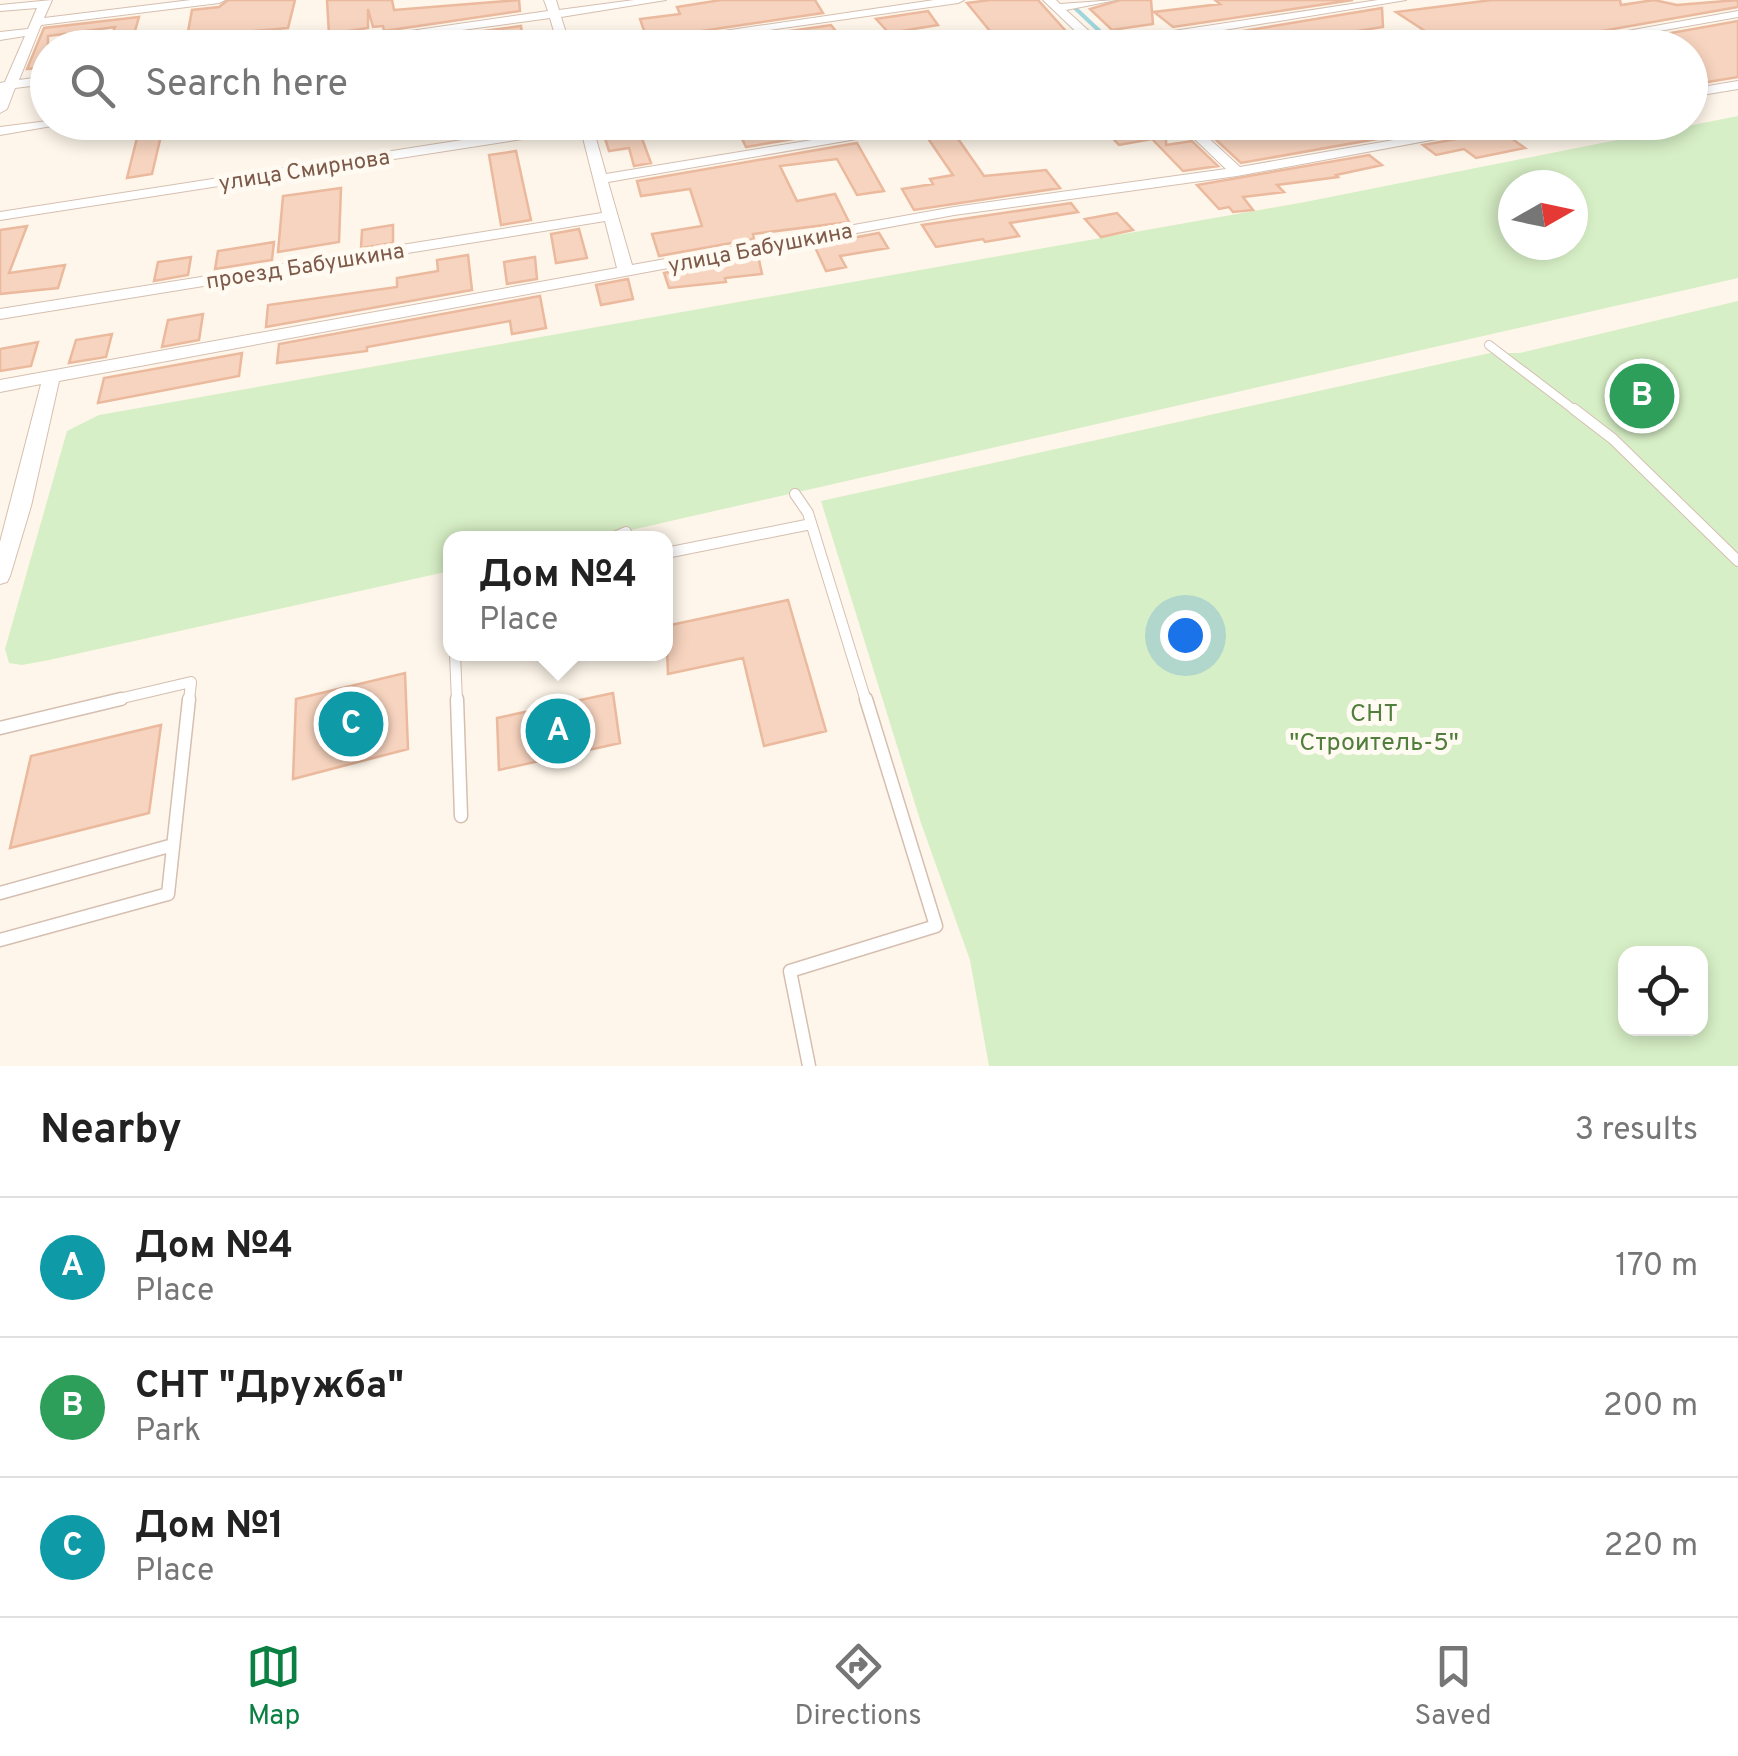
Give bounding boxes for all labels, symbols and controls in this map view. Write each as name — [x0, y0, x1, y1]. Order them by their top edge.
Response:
search box — [30, 30, 1708, 140]
icon: search — [65, 58, 120, 113]
text: Search here — [145, 61, 348, 110]
street label: улица Смирнова — [217, 145, 392, 198]
north arrow — [1498, 170, 1588, 260]
street label: улица Бабушкина — [666, 218, 855, 281]
street label: проезд Бабушкина — [204, 238, 406, 296]
pin: B — [1610, 358, 1674, 434]
popup — [443, 531, 673, 661]
text: Дом №4 — [479, 552, 637, 601]
text: Place — [479, 601, 558, 641]
your location — [1160, 610, 1211, 661]
pin: C — [318, 686, 384, 762]
pin: A — [526, 694, 590, 768]
park label: СНТ "Строитель-5" — [1289, 699, 1459, 760]
map controls — [1618, 946, 1708, 1036]
button: locate — [1618, 946, 1708, 1036]
text: Nearby — [40, 1105, 182, 1158]
text: 3 results — [1575, 1111, 1698, 1151]
text: Дом №4 — [135, 1223, 293, 1272]
text: A — [61, 1247, 84, 1287]
text: 170 m — [1615, 1247, 1698, 1287]
text: Place — [135, 1272, 214, 1312]
text: СНТ "Дружба" — [135, 1363, 404, 1412]
text: B — [61, 1387, 84, 1427]
text: 200 m — [1603, 1387, 1698, 1427]
text: Park — [135, 1412, 201, 1452]
text: Дом №1 — [135, 1503, 284, 1552]
text: C — [62, 1527, 83, 1567]
text: 220 m — [1604, 1527, 1698, 1567]
text: Place — [135, 1552, 214, 1592]
tab: Map — [246, 1639, 301, 1735]
tab: Directions — [794, 1639, 922, 1735]
tab: Saved — [1415, 1639, 1492, 1735]

